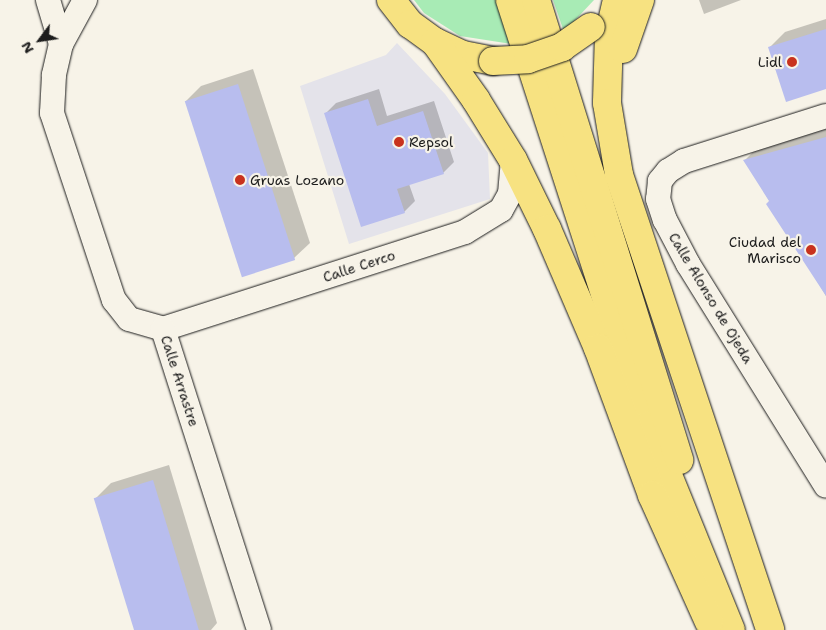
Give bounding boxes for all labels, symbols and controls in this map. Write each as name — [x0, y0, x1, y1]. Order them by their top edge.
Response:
north arrow — [15, 15, 65, 65]
text: N — [17, 38, 38, 57]
place label: Lidl — [758, 54, 782, 70]
marker: Lidl — [786, 56, 798, 68]
place label: Repsol — [409, 134, 453, 150]
marker: Repsol — [393, 136, 405, 148]
place label: Gruas Lozano — [250, 172, 344, 188]
marker: Gruas Lozano — [234, 174, 246, 186]
street label: Calle Alonso de Ojeda — [665, 230, 757, 366]
place label: Ciudad del Marisco — [729, 234, 801, 266]
marker: Ciudad del Marisco — [805, 244, 817, 256]
street label: Calle Cerco — [321, 246, 397, 286]
street label: Calle Arrastre — [157, 333, 203, 429]

